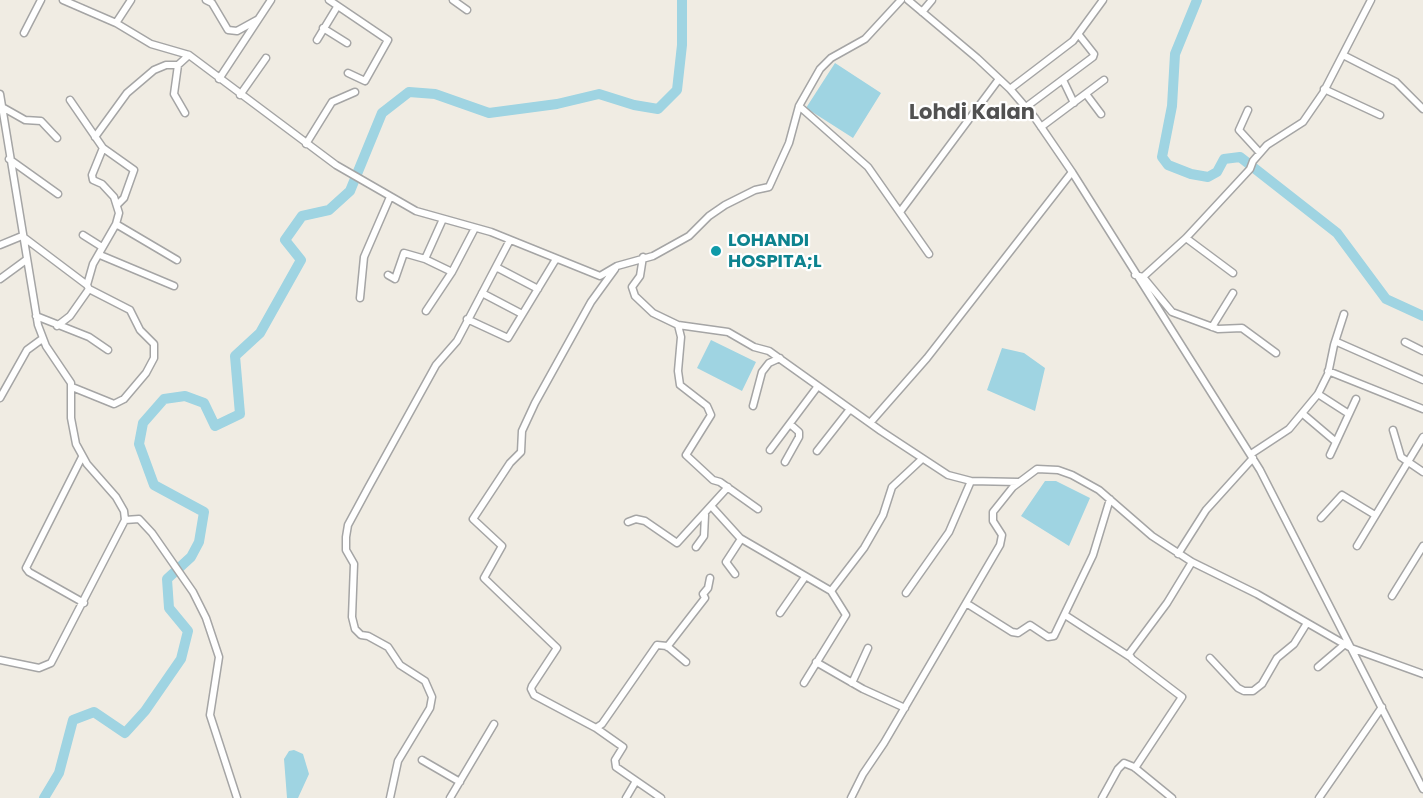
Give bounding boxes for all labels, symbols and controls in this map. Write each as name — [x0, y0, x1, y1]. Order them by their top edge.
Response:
district label: Lohdi Kalan — [909, 101, 1035, 127]
place label: LOHANDI HOSPITA;L — [728, 230, 822, 272]
marker: LOHANDI HOSPITA;L — [709, 244, 723, 258]

